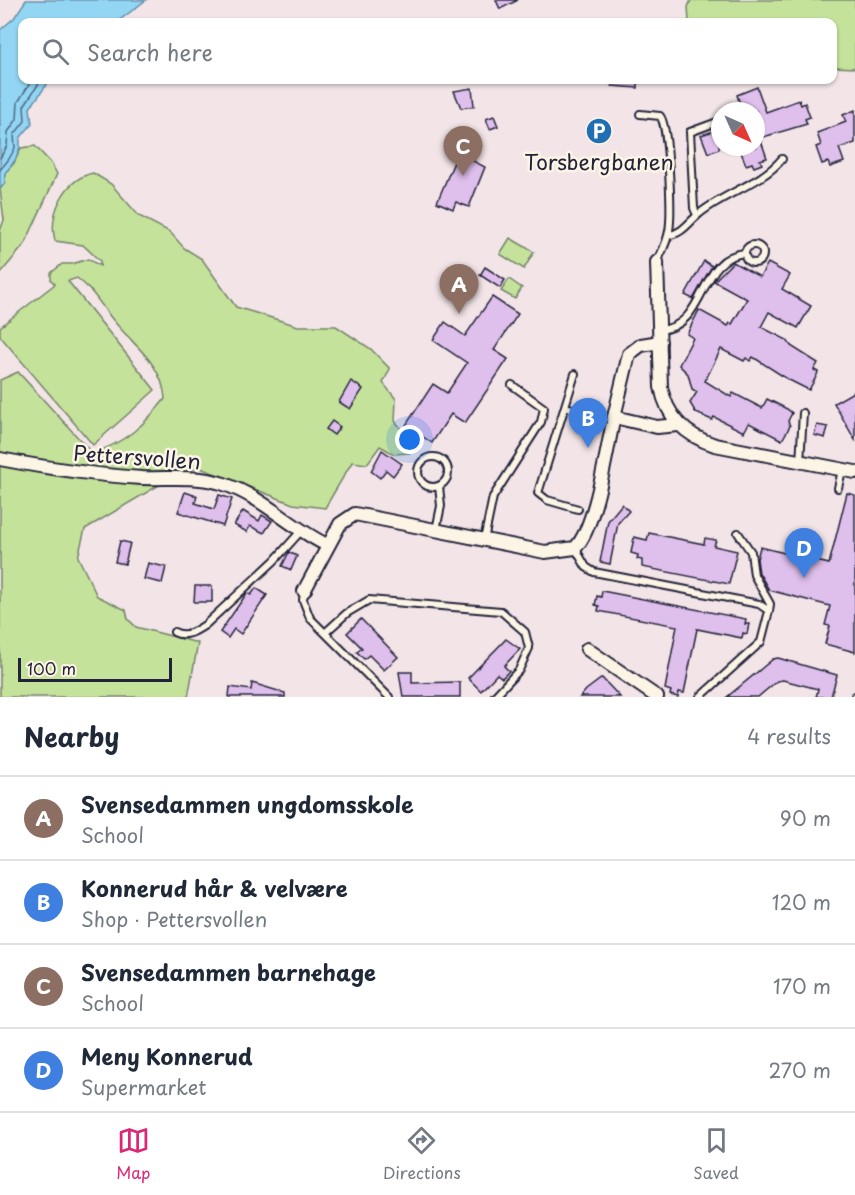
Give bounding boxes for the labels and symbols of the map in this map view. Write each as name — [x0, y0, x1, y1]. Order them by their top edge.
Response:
north arrow — [711, 102, 765, 156]
parking icon: Torsbergbanen — [584, 116, 614, 146]
pin: C — [444, 126, 482, 176]
place label: Torsbergbanen — [524, 145, 674, 177]
pin: A — [440, 264, 478, 314]
pin: B — [568, 398, 608, 448]
your location — [395, 425, 424, 454]
street label: Pettersvollen — [72, 436, 202, 476]
pin: D — [784, 528, 824, 578]
scale bar — [18, 655, 172, 682]

